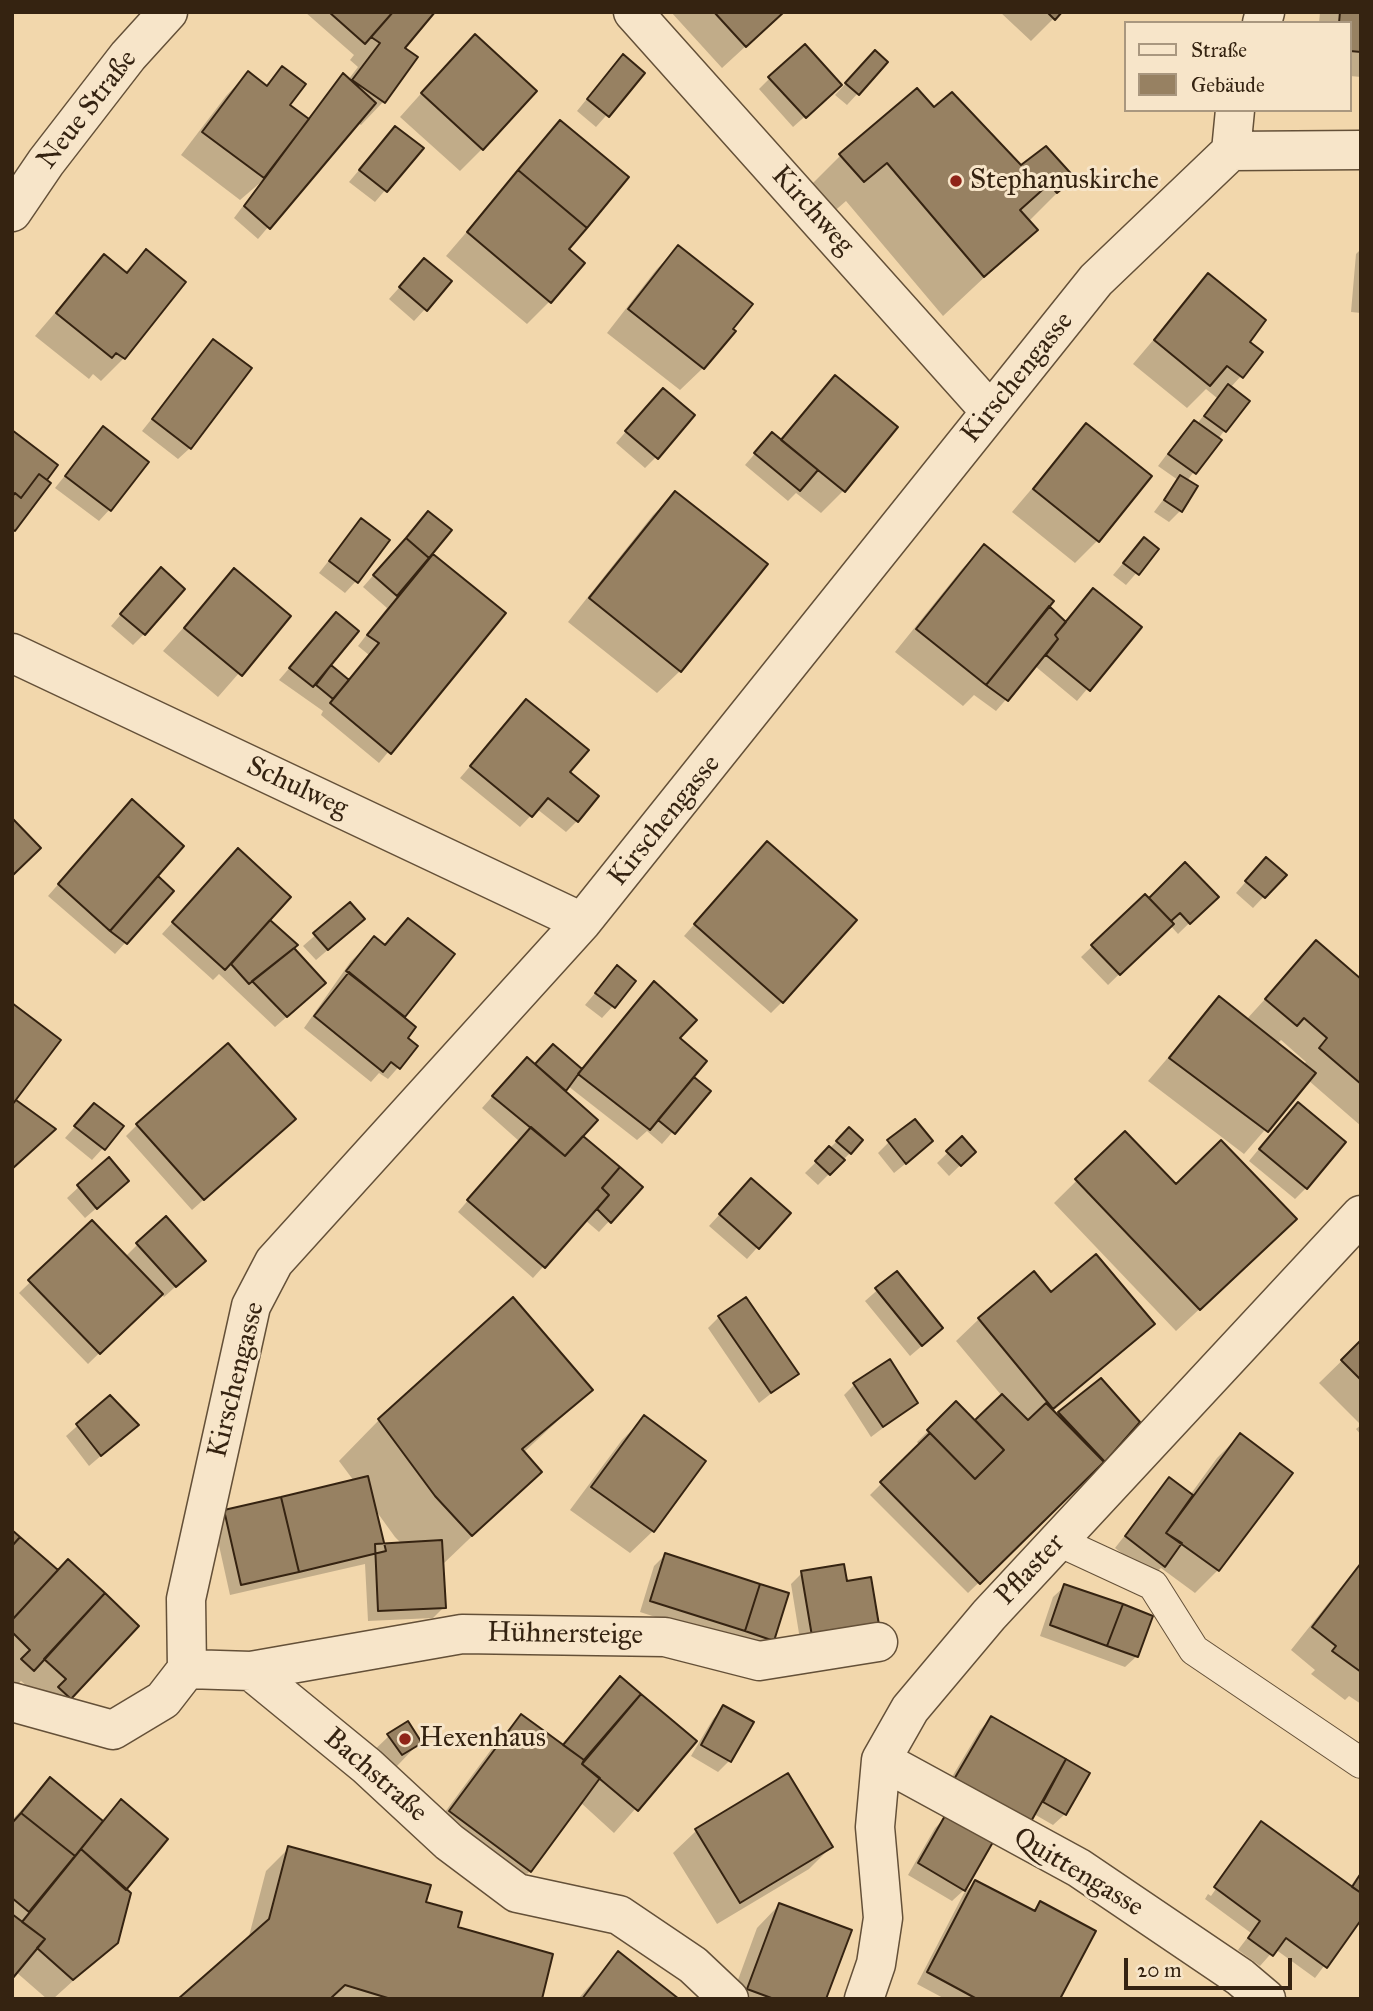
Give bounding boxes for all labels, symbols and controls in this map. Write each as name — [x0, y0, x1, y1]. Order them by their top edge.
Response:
legend — [1124, 21, 1352, 112]
text: Straße — [1191, 37, 1247, 63]
street label: Neue Straße — [31, 44, 145, 176]
text: Gebäude — [1191, 72, 1265, 98]
street label: Kirchweg — [763, 160, 861, 262]
place label: Stephanuskirche — [970, 164, 1159, 198]
marker: Stephanuskirche — [948, 173, 964, 189]
street label: Kirschengasse — [955, 306, 1081, 450]
street label: Kirschengasse — [602, 749, 728, 893]
street label: Schulweg — [241, 750, 353, 826]
street label: Kirschengasse — [201, 1299, 273, 1461]
street label: Pflaster — [989, 1527, 1073, 1613]
street label: Hühnersteige — [487, 1617, 643, 1653]
street label: Bachstraße — [316, 1722, 434, 1830]
place label: Hexenhaus — [419, 1722, 546, 1756]
marker: Hexenhaus — [397, 1731, 413, 1747]
street label: Quittengasse — [1007, 1821, 1149, 1925]
scale bar — [1128, 1944, 1296, 1988]
text: 20 m — [1137, 1957, 1182, 1983]

